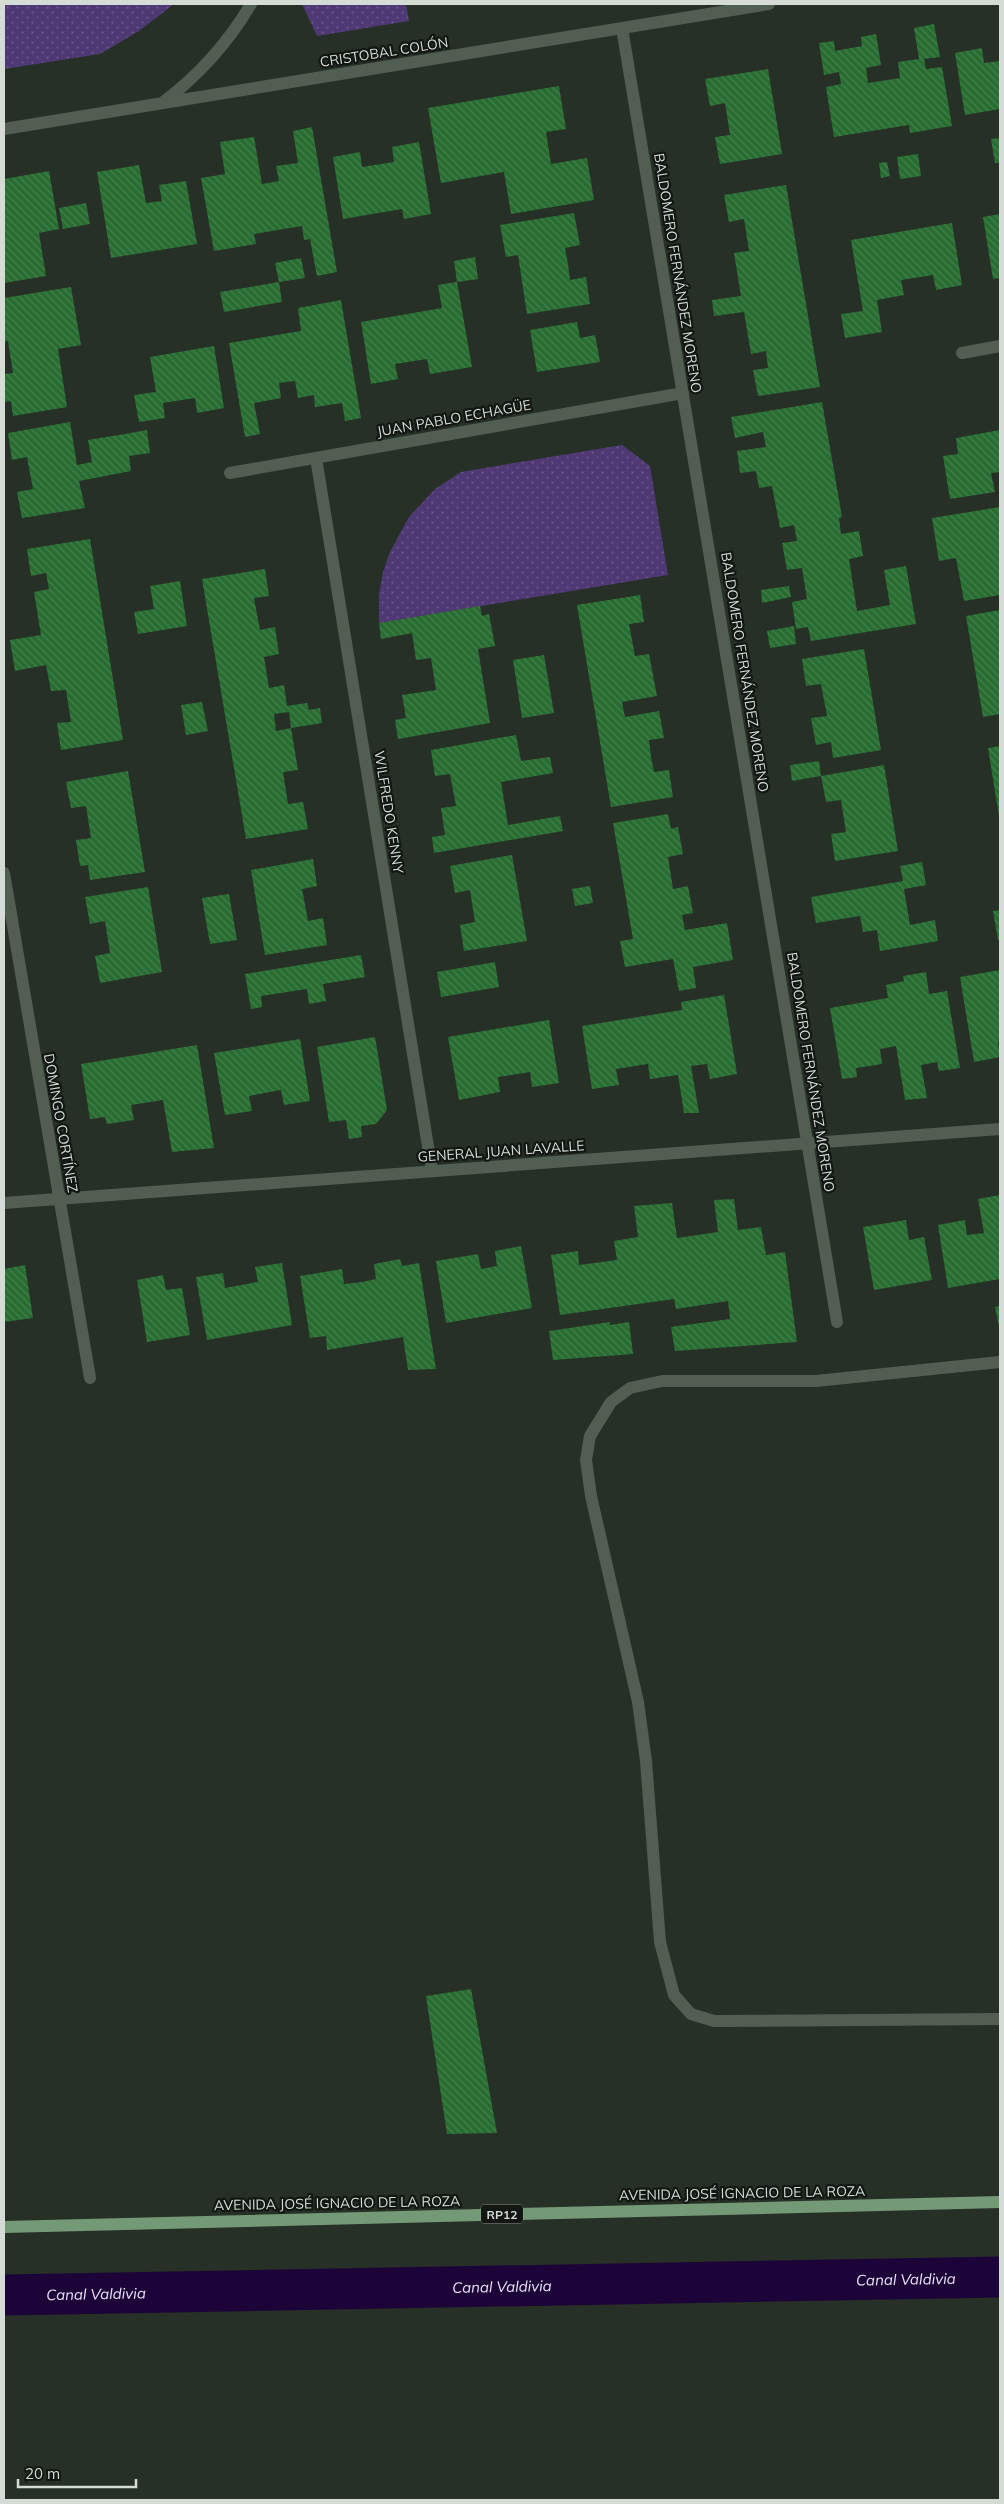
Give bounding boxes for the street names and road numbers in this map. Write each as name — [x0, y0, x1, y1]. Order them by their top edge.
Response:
street label: CRISTOBAL COLÓN — [319, 33, 449, 71]
street label: BALDOMERO FERNÁNDEZ MORENO — [650, 152, 706, 394]
street label: JUAN PABLO ECHAGÜE — [376, 396, 532, 440]
street label: BALDOMERO FERNÁNDEZ MORENO — [717, 551, 773, 793]
street label: WILFREDO KENNY — [370, 749, 408, 875]
street label: BALDOMERO FERNÁNDEZ MORENO — [783, 951, 839, 1193]
street label: DOMINGO CORTÍNEZ — [40, 1052, 82, 1194]
street label: GENERAL JUAN LAVALLE — [417, 1136, 585, 1166]
street label: AVENIDA JOSÉ IGNACIO DE LA ROZA — [619, 2182, 866, 2204]
street label: AVENIDA JOSÉ IGNACIO DE LA ROZA — [214, 2192, 461, 2214]
road number: RP12 — [481, 2204, 523, 2224]

